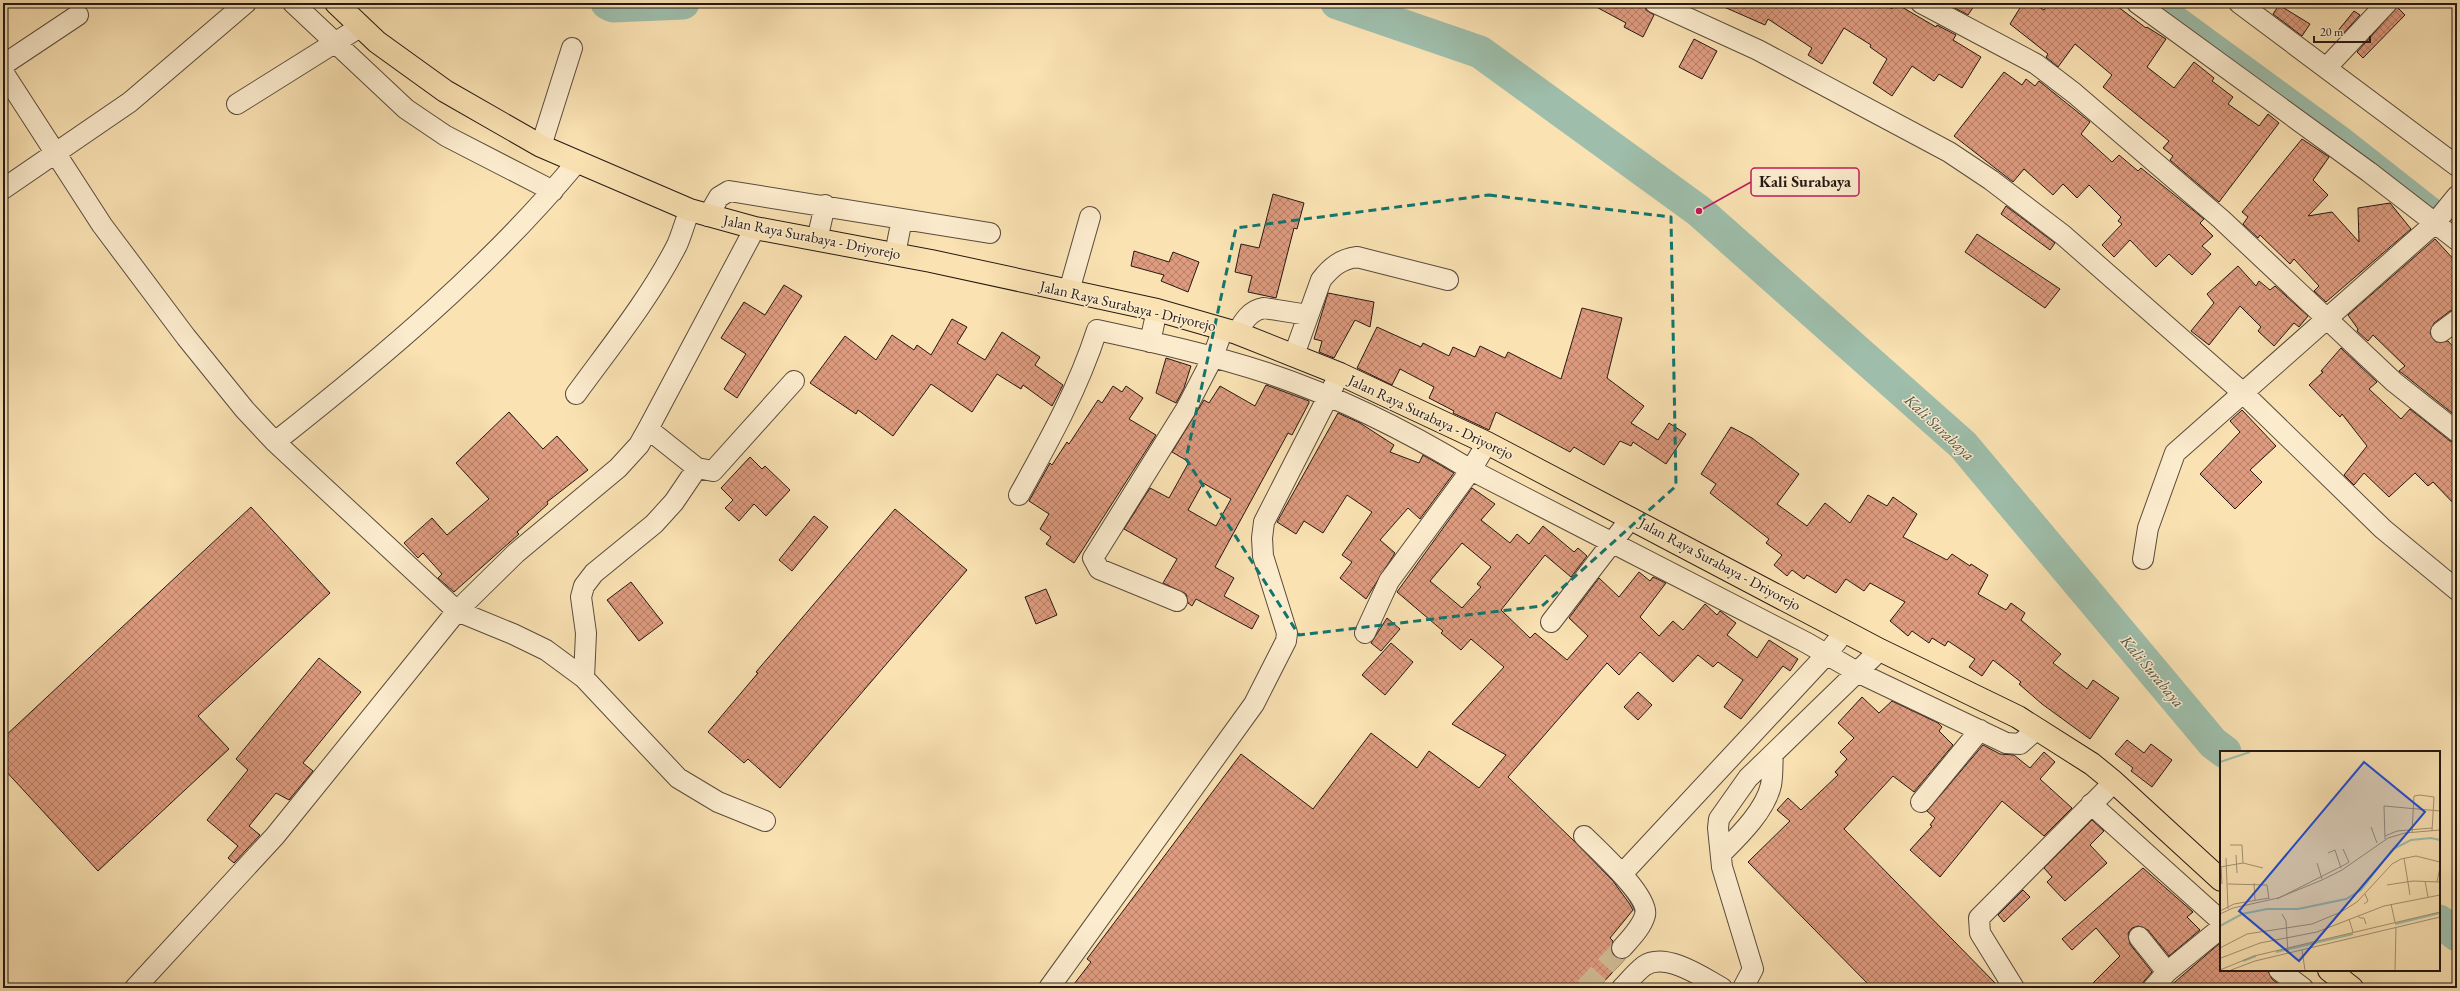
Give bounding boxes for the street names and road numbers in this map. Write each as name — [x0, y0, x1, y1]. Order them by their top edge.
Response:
street label: Jalan Raya Surabaya - Driyorejo — [720, 210, 902, 263]
street label: Jalan Raya Surabaya - Driyorejo — [1036, 276, 1218, 335]
street label: Jalan Raya Surabaya - Driyorejo — [1344, 369, 1517, 463]
street label: Jalan Raya Surabaya - Driyorejo — [1634, 512, 1804, 614]

